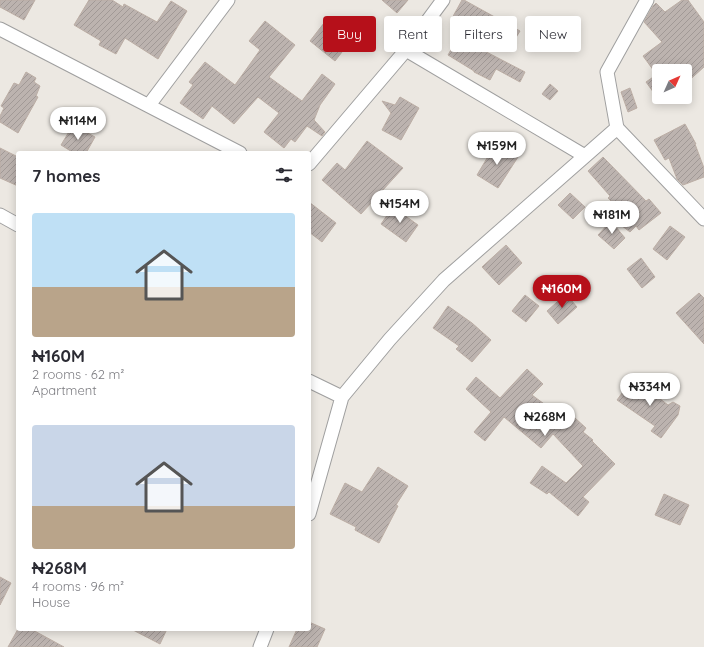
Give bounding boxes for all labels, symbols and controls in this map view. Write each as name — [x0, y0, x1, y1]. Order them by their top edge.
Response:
chip: Buy — [323, 16, 376, 52]
chip: Rent — [384, 16, 442, 52]
chip: Filters — [450, 16, 517, 52]
chip: New — [525, 16, 581, 52]
north arrow — [652, 64, 692, 104]
map controls — [652, 64, 692, 104]
pin: ₦114M — [50, 107, 106, 141]
text: ₦114M — [59, 112, 97, 128]
pin: ₦159M — [469, 132, 525, 166]
text: ₦159M — [477, 137, 517, 153]
icon: filters — [273, 164, 295, 186]
text: 7 homes — [32, 165, 101, 186]
pin: ₦154M — [372, 190, 428, 224]
text: ₦154M — [380, 195, 420, 211]
pin: ₦181M — [584, 201, 640, 235]
text: ₦181M — [593, 206, 631, 222]
icon: home — [128, 239, 200, 311]
pin: ₦160M — [534, 275, 590, 309]
text: ₦160M — [542, 280, 582, 296]
text: ₦160M — [32, 345, 85, 366]
text: 2 rooms · 62 m² — [32, 366, 124, 382]
pin: ₦334M — [622, 373, 678, 407]
text: ₦334M — [629, 378, 671, 394]
text: Apartment — [32, 382, 97, 398]
pin: ₦268M — [517, 403, 573, 437]
text: ₦268M — [524, 408, 566, 424]
icon: home — [128, 451, 200, 523]
text: ₦268M — [32, 557, 87, 578]
text: 4 rooms · 96 m² — [32, 578, 124, 594]
text: House — [32, 594, 70, 610]

